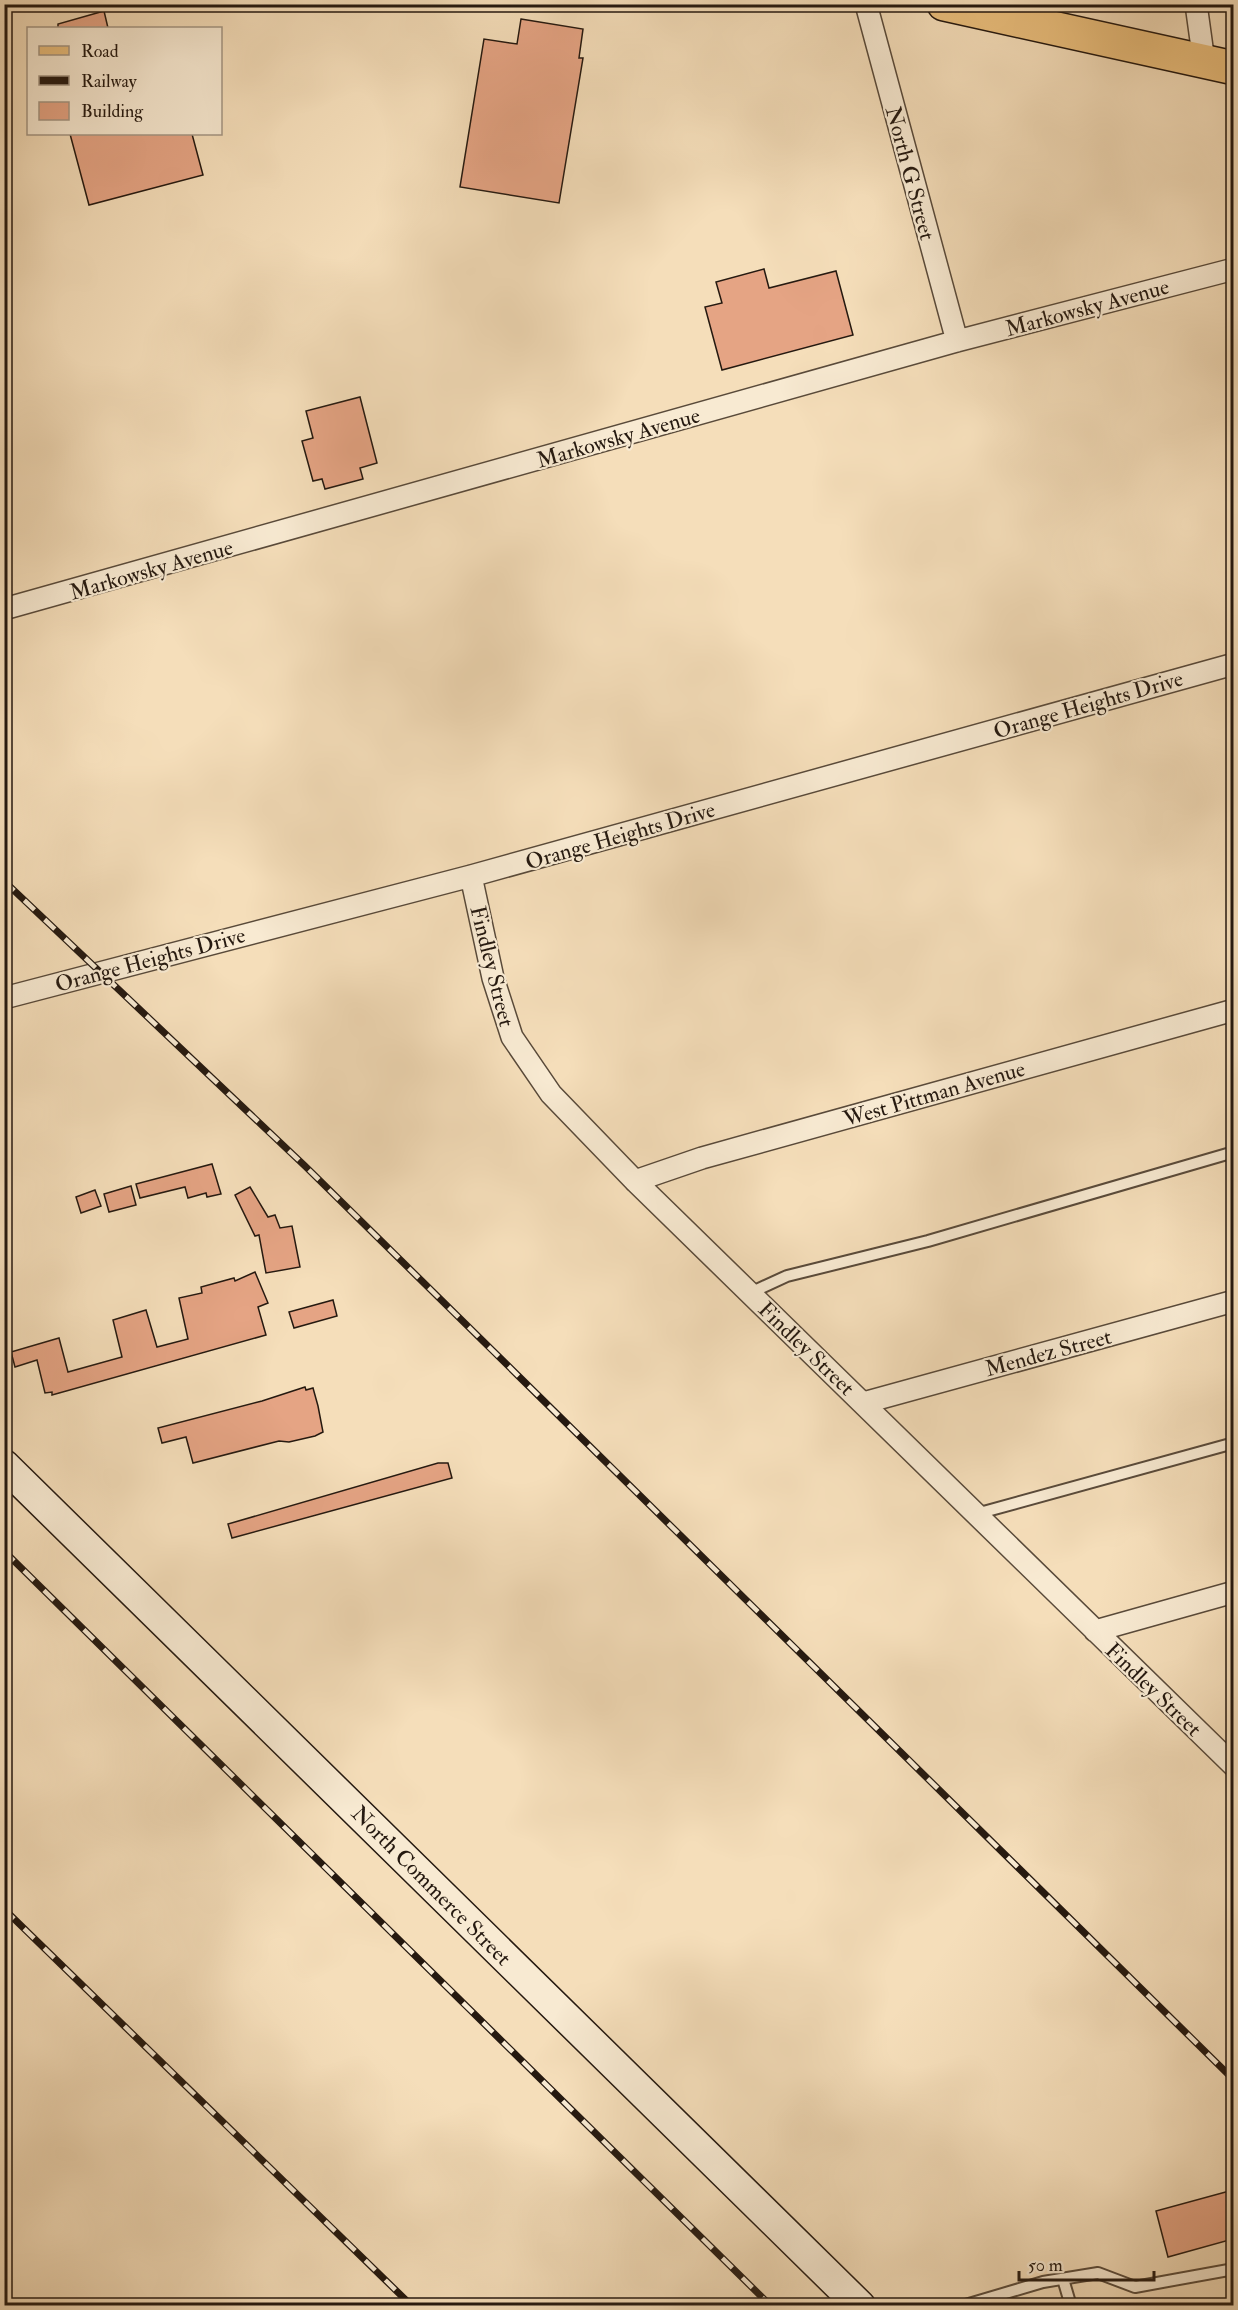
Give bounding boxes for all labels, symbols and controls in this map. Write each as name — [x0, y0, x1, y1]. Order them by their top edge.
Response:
legend — [27, 27, 222, 135]
text: Road — [81, 40, 119, 63]
text: Railway — [81, 70, 138, 93]
text: Building — [81, 100, 144, 123]
street label: North G Street — [879, 103, 941, 243]
street label: Markowsky Avenue — [1002, 273, 1172, 343]
street label: Markowsky Avenue — [533, 401, 703, 475]
street label: Markowsky Avenue — [66, 533, 236, 607]
street label: Orange Heights Drive — [990, 665, 1186, 745]
street label: Orange Heights Drive — [522, 796, 718, 876]
street label: Findley Street — [463, 903, 521, 1030]
street label: Orange Heights Drive — [52, 921, 248, 999]
street label: West Pittman Avenue — [839, 1055, 1028, 1134]
street label: Findley Street — [752, 1296, 861, 1402]
street label: Mendez Street — [982, 1323, 1115, 1383]
street label: Findley Street — [1099, 1637, 1208, 1743]
street label: North Commerce Street — [345, 1800, 517, 1972]
scale bar — [1019, 2244, 1154, 2282]
text: 50 m — [1028, 2254, 1063, 2277]

